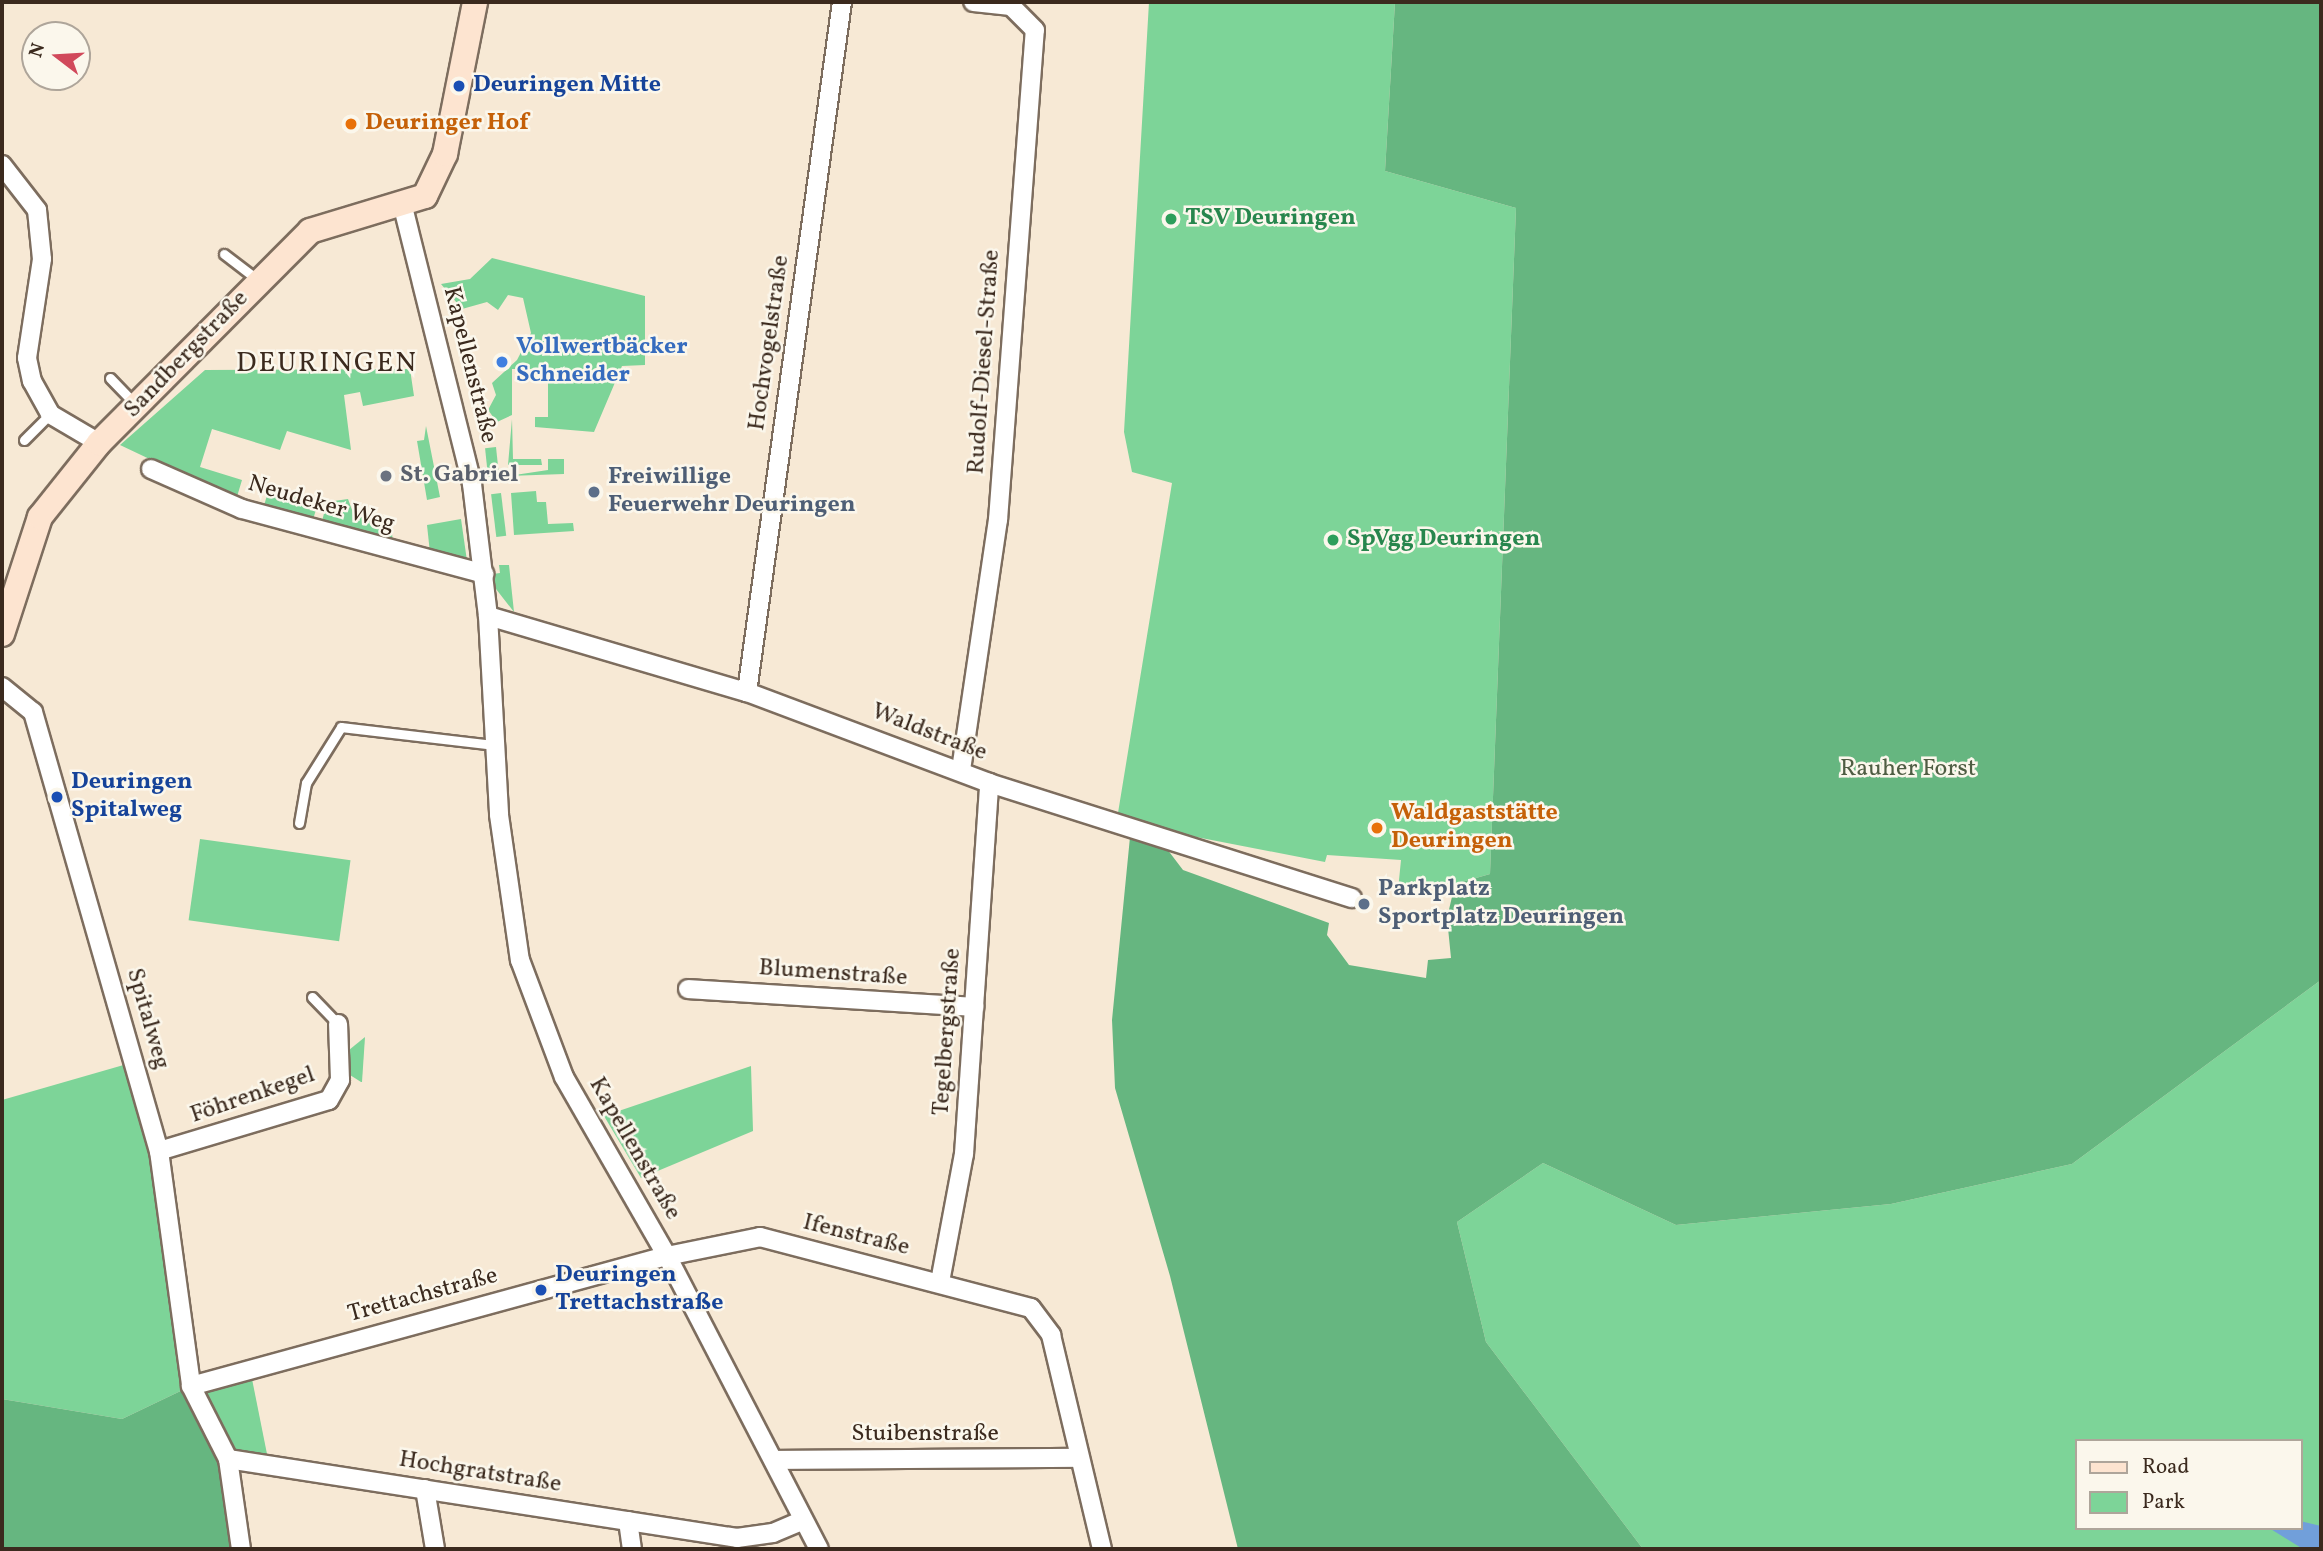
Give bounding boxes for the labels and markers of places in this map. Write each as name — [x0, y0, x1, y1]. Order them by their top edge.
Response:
place label: Deuringen Mitte — [473, 72, 661, 100]
marker: Deuringen Mitte — [451, 78, 467, 94]
place label: Deuringer Hof — [365, 110, 529, 138]
marker: Deuringer Hof — [343, 116, 359, 132]
place label: TSV Deuringen — [1185, 205, 1356, 233]
marker: TSV Deuringen — [1163, 211, 1179, 227]
place label: Vollwertbäcker Schneider — [516, 334, 688, 390]
marker: Vollwertbäcker Schneider — [494, 354, 510, 370]
place label: St. Gabriel — [400, 462, 518, 490]
place label: Freiwillige Feuerwehr Deuringen — [608, 464, 856, 520]
marker: St. Gabriel — [378, 468, 394, 484]
marker: Freiwillige Feuerwehr Deuringen — [586, 484, 602, 500]
place label: SpVgg Deuringen — [1347, 526, 1540, 554]
marker: SpVgg Deuringen — [1325, 532, 1341, 548]
place label: Deuringen Spitalweg — [71, 769, 192, 825]
marker: Deuringen Spitalweg — [49, 789, 65, 805]
place label: Waldgaststätte Deuringen — [1391, 800, 1558, 856]
marker: Waldgaststätte Deuringen — [1369, 820, 1385, 836]
place label: Parkplatz Sportplatz Deuringen — [1378, 876, 1624, 932]
marker: Parkplatz Sportplatz Deuringen — [1356, 896, 1372, 912]
place label: Deuringen Trettachstraße — [555, 1262, 723, 1318]
marker: Deuringen Trettachstraße — [533, 1282, 549, 1298]

